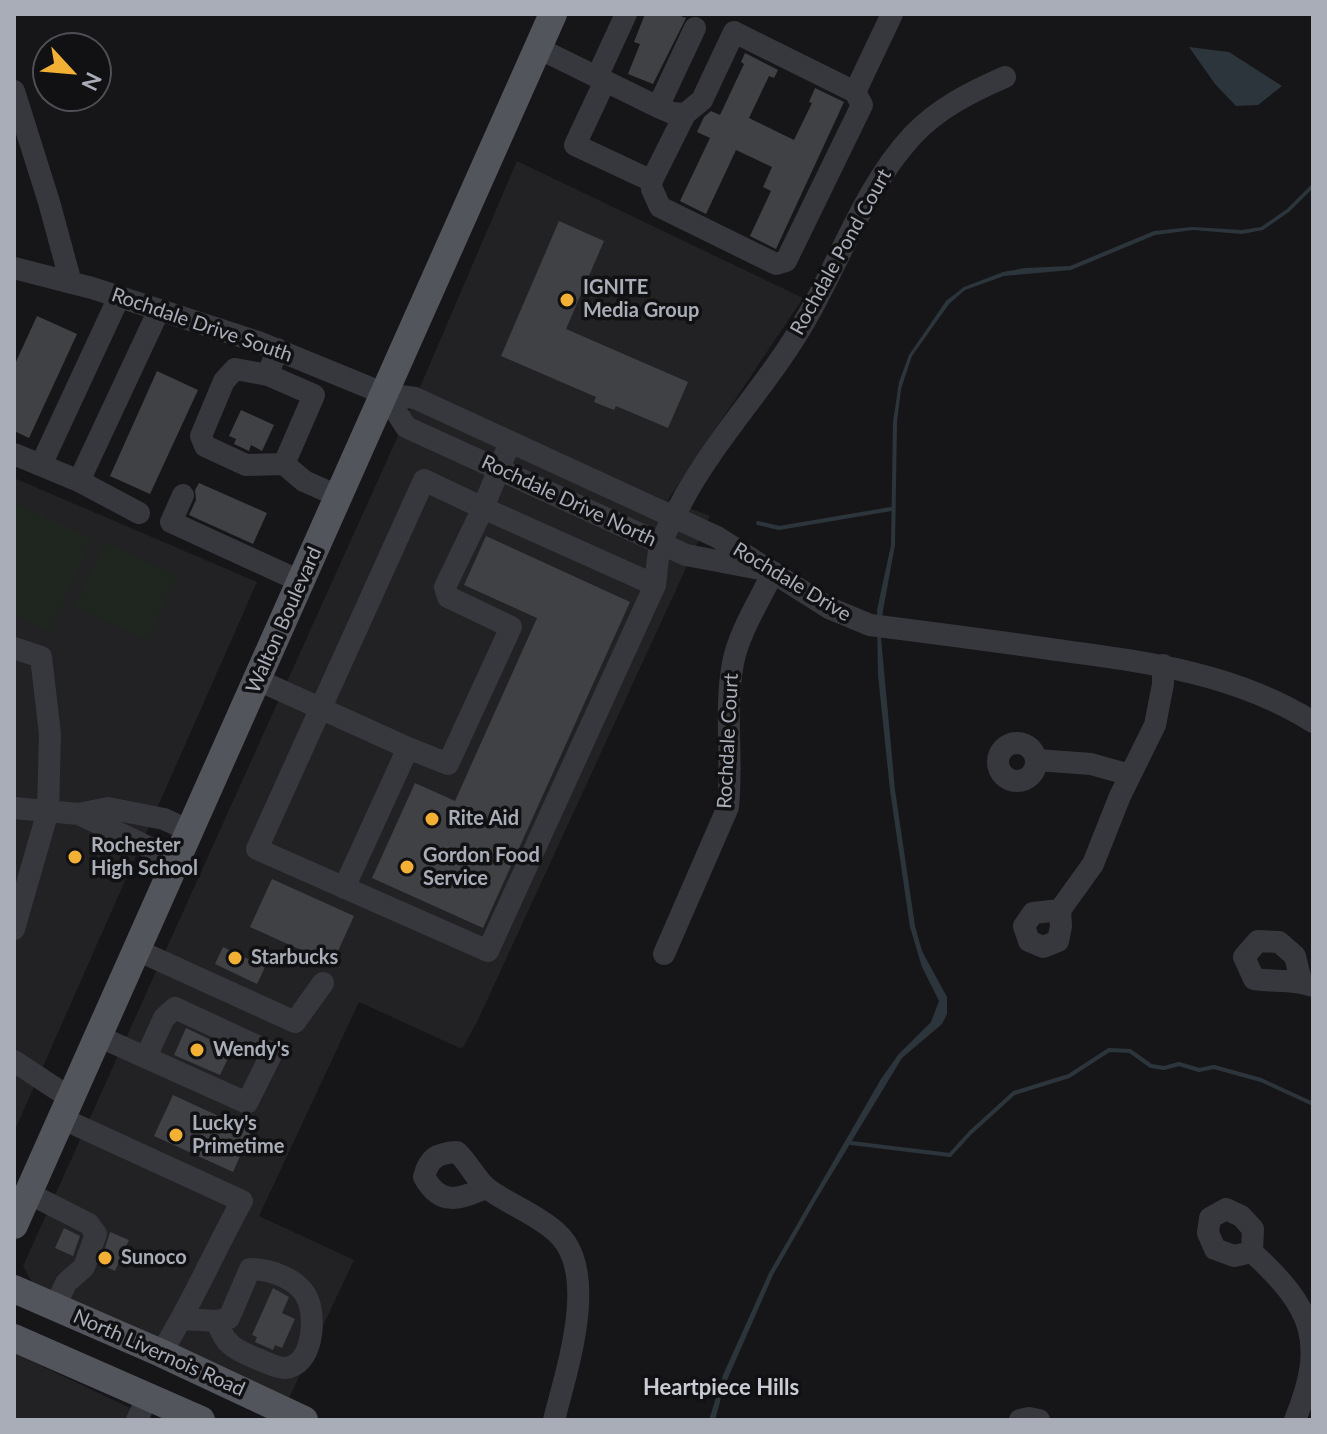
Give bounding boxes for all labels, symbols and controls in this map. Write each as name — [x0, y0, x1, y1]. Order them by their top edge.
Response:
north arrow — [32, 32, 112, 112]
text: N — [76, 68, 108, 95]
street label: Rochdale Pond Court — [785, 165, 897, 339]
place label: IGNITE Media Group — [583, 276, 699, 323]
street label: Rochdale Drive South — [108, 283, 296, 367]
marker: IGNITE Media Group — [558, 291, 576, 309]
street label: Rochdale Drive North — [478, 450, 660, 552]
street label: Rochdale Drive — [729, 537, 855, 627]
street label: Walton Boulevard — [241, 543, 327, 697]
street label: Rochdale Court — [712, 673, 744, 809]
place label: Rite Aid — [448, 807, 519, 831]
marker: Rite Aid — [423, 810, 441, 828]
place label: Rochester High School — [91, 834, 198, 881]
place label: Gordon Food Service — [423, 844, 540, 891]
marker: Rochester High School — [66, 848, 84, 866]
marker: Gordon Food Service — [398, 858, 416, 876]
place label: Starbucks — [251, 946, 338, 970]
marker: Starbucks — [226, 949, 244, 967]
place label: Wendy's — [213, 1038, 289, 1062]
marker: Wendy's — [188, 1041, 206, 1059]
place label: Lucky's Primetime — [192, 1112, 284, 1159]
marker: Lucky's Primetime — [167, 1126, 185, 1144]
place label: Sunoco — [121, 1246, 187, 1270]
marker: Sunoco — [96, 1249, 114, 1267]
street label: North Livernois Road — [69, 1304, 249, 1402]
district label: Heartpiece Hills — [643, 1375, 799, 1401]

